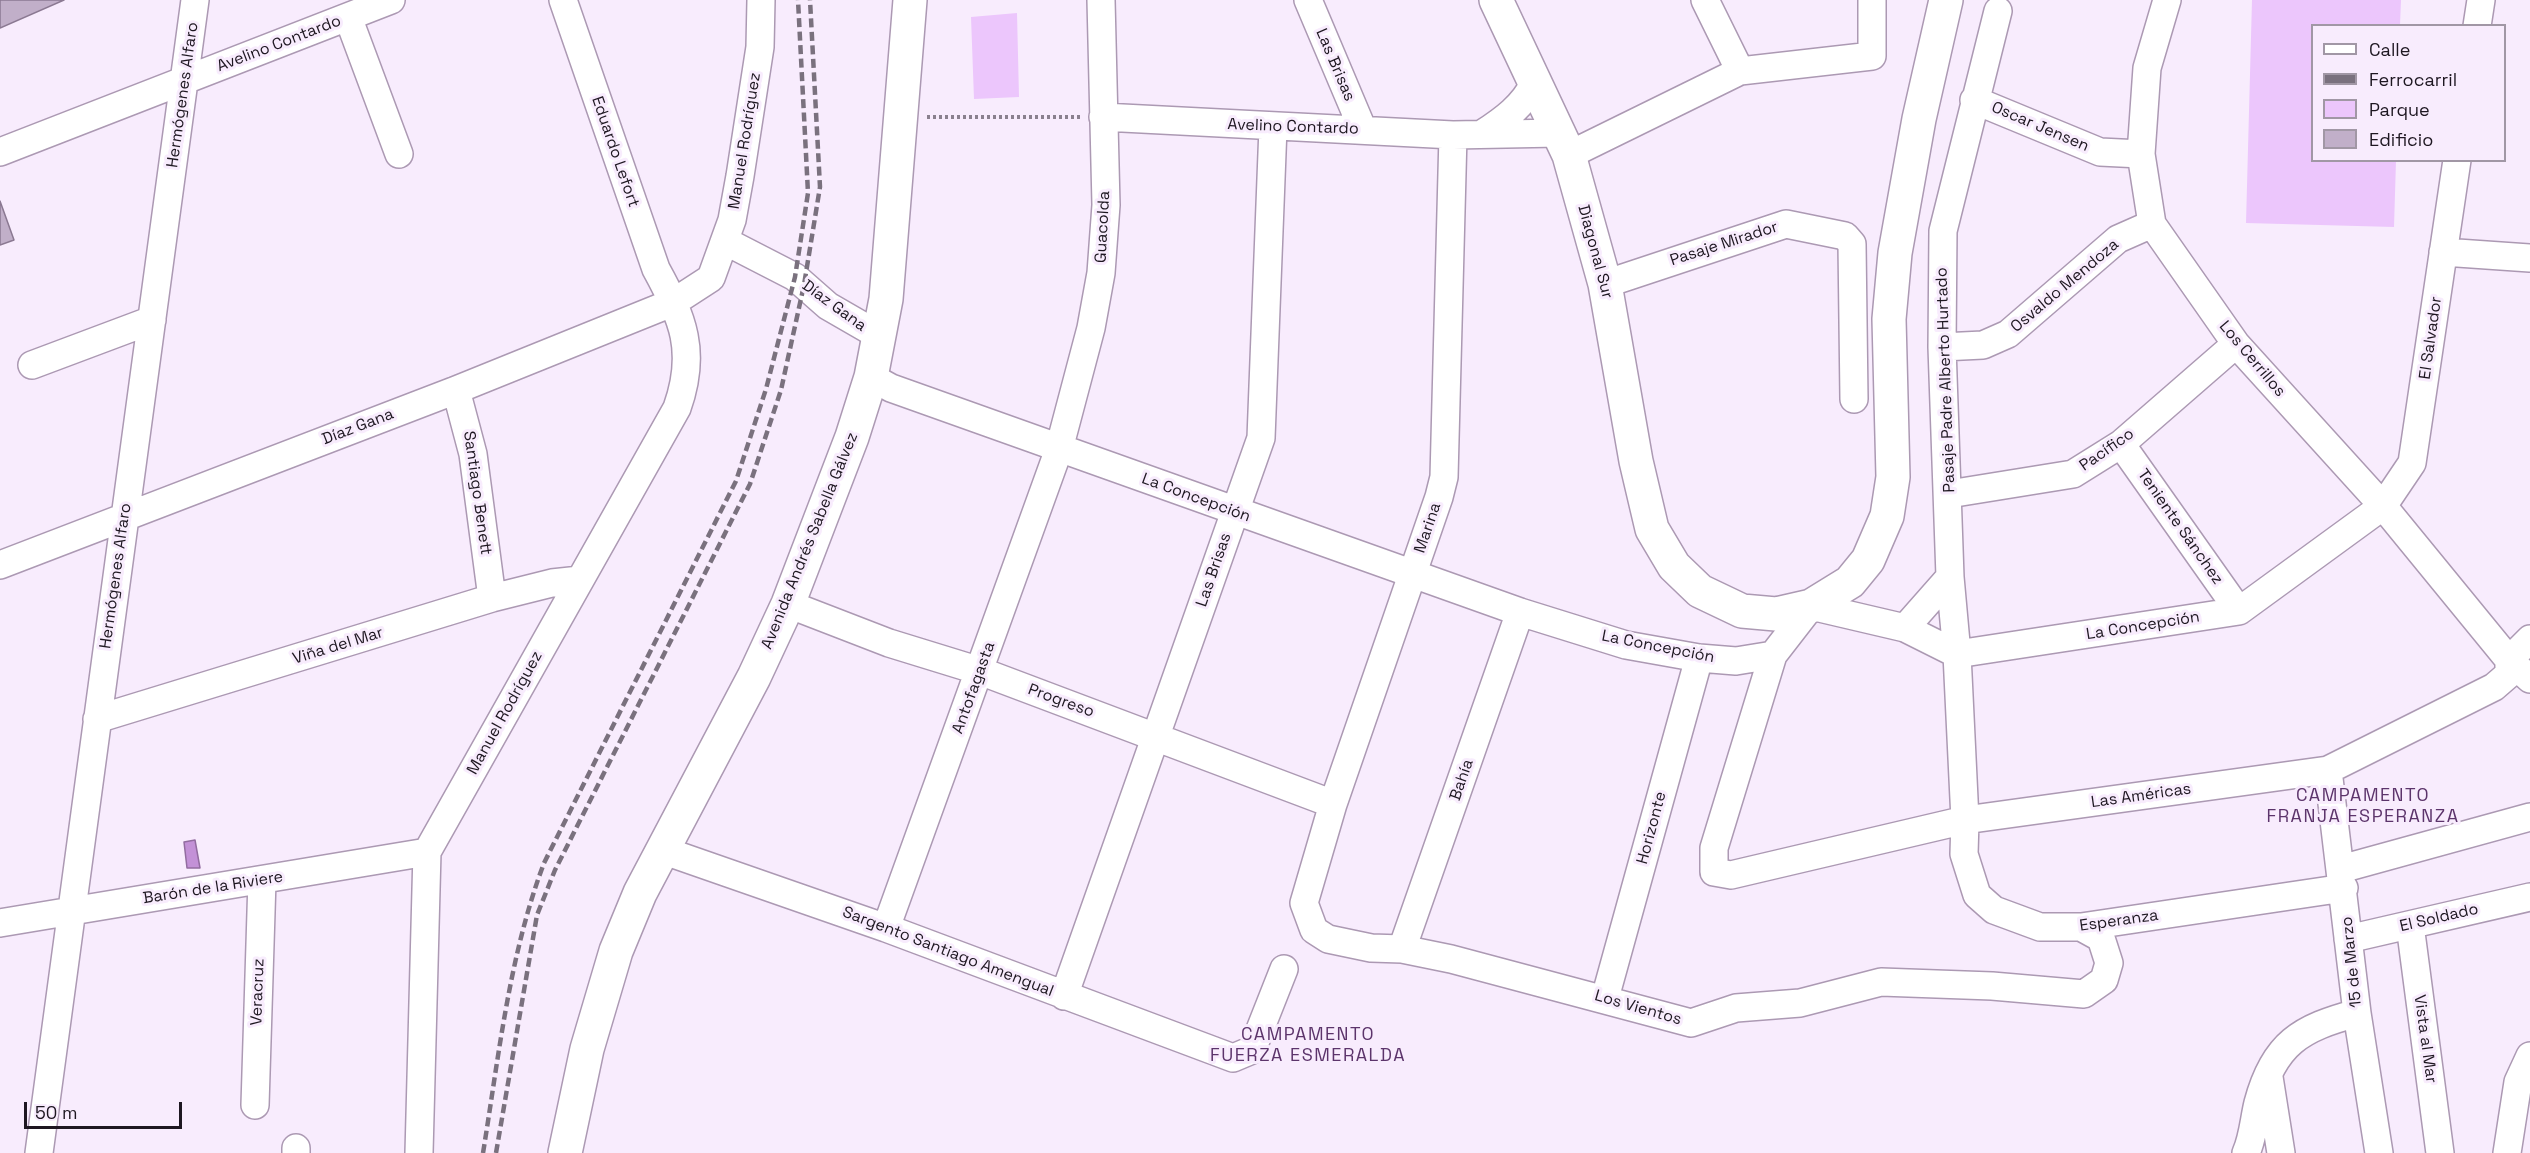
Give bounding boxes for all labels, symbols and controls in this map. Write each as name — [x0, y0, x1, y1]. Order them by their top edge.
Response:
street label: Avelino Contardo — [214, 11, 344, 77]
street label: Hermógenes Alfaro — [163, 21, 203, 169]
legend — [2311, 24, 2506, 162]
street label: Las Brisas — [1311, 26, 1359, 104]
text: Calle — [2369, 38, 2410, 61]
text: Ferrocarril — [2369, 68, 2457, 91]
street label: Manuel Rodríguez — [725, 71, 765, 211]
street label: Eduardo Lefort — [587, 94, 643, 210]
street label: Oscar Jensen — [1988, 98, 2092, 156]
text: Parque — [2369, 98, 2430, 121]
street label: Avelino Contardo — [1227, 115, 1359, 139]
text: Edificio — [2369, 128, 2433, 151]
street label: Guacolda — [1092, 190, 1114, 264]
street label: Diagonal Sur — [1573, 203, 1617, 301]
street label: Pasaje Mirador — [1668, 218, 1780, 270]
street label: Osvaldo Mendoza — [2007, 235, 2123, 337]
street label: Pasaje Padre Alberto Hurtado — [1932, 267, 1960, 493]
street label: Díaz Gana — [798, 276, 870, 336]
street label: El Salvador — [2416, 295, 2446, 381]
street label: Los Cerrillos — [2215, 317, 2289, 401]
street label: Díaz Gana — [320, 405, 396, 449]
street label: Pacífico — [2076, 424, 2138, 476]
street label: Santiago Benett — [459, 430, 495, 556]
street label: Avenida Andrés Sabella Gálvez — [758, 430, 862, 652]
street label: Teniente Sánchez — [2133, 466, 2227, 588]
street label: La Concepción — [1139, 469, 1253, 527]
street label: Marina — [1410, 500, 1446, 556]
street label: Hermógenes Alfaro — [96, 502, 136, 650]
street label: Las Brisas — [1192, 531, 1236, 609]
street label: La Concepción — [2085, 608, 2201, 644]
street label: Viña del Mar — [290, 623, 386, 669]
street label: La Concepción — [1600, 627, 1716, 667]
street label: Antofagasta — [948, 639, 1000, 737]
street label: Manuel Rodríguez — [463, 648, 547, 778]
street label: Progreso — [1025, 680, 1097, 722]
street label: Bahía — [1446, 757, 1478, 803]
street label: Las Américas — [2090, 779, 2192, 813]
district label: CAMPAMENTO FRANJA ESPERANZA — [2267, 785, 2459, 828]
street label: Horizonte — [1633, 790, 1671, 866]
street label: Barón de la Riviere — [142, 867, 284, 909]
street label: El Soldado — [2398, 900, 2480, 936]
street label: Sargento Santiago Amengual — [840, 903, 1056, 1001]
street label: Esperanza — [2078, 906, 2160, 936]
street label: 15 de Marzo — [2338, 916, 2366, 1008]
street label: Veracruz — [247, 958, 269, 1026]
street label: Los Vientos — [1592, 986, 1684, 1030]
street label: Vista al Mar — [2409, 994, 2441, 1084]
district label: CAMPAMENTO FUERZA ESMERALDA — [1210, 1024, 1406, 1066]
scale bar — [27, 1090, 184, 1128]
text: 50 m — [35, 1101, 77, 1124]

